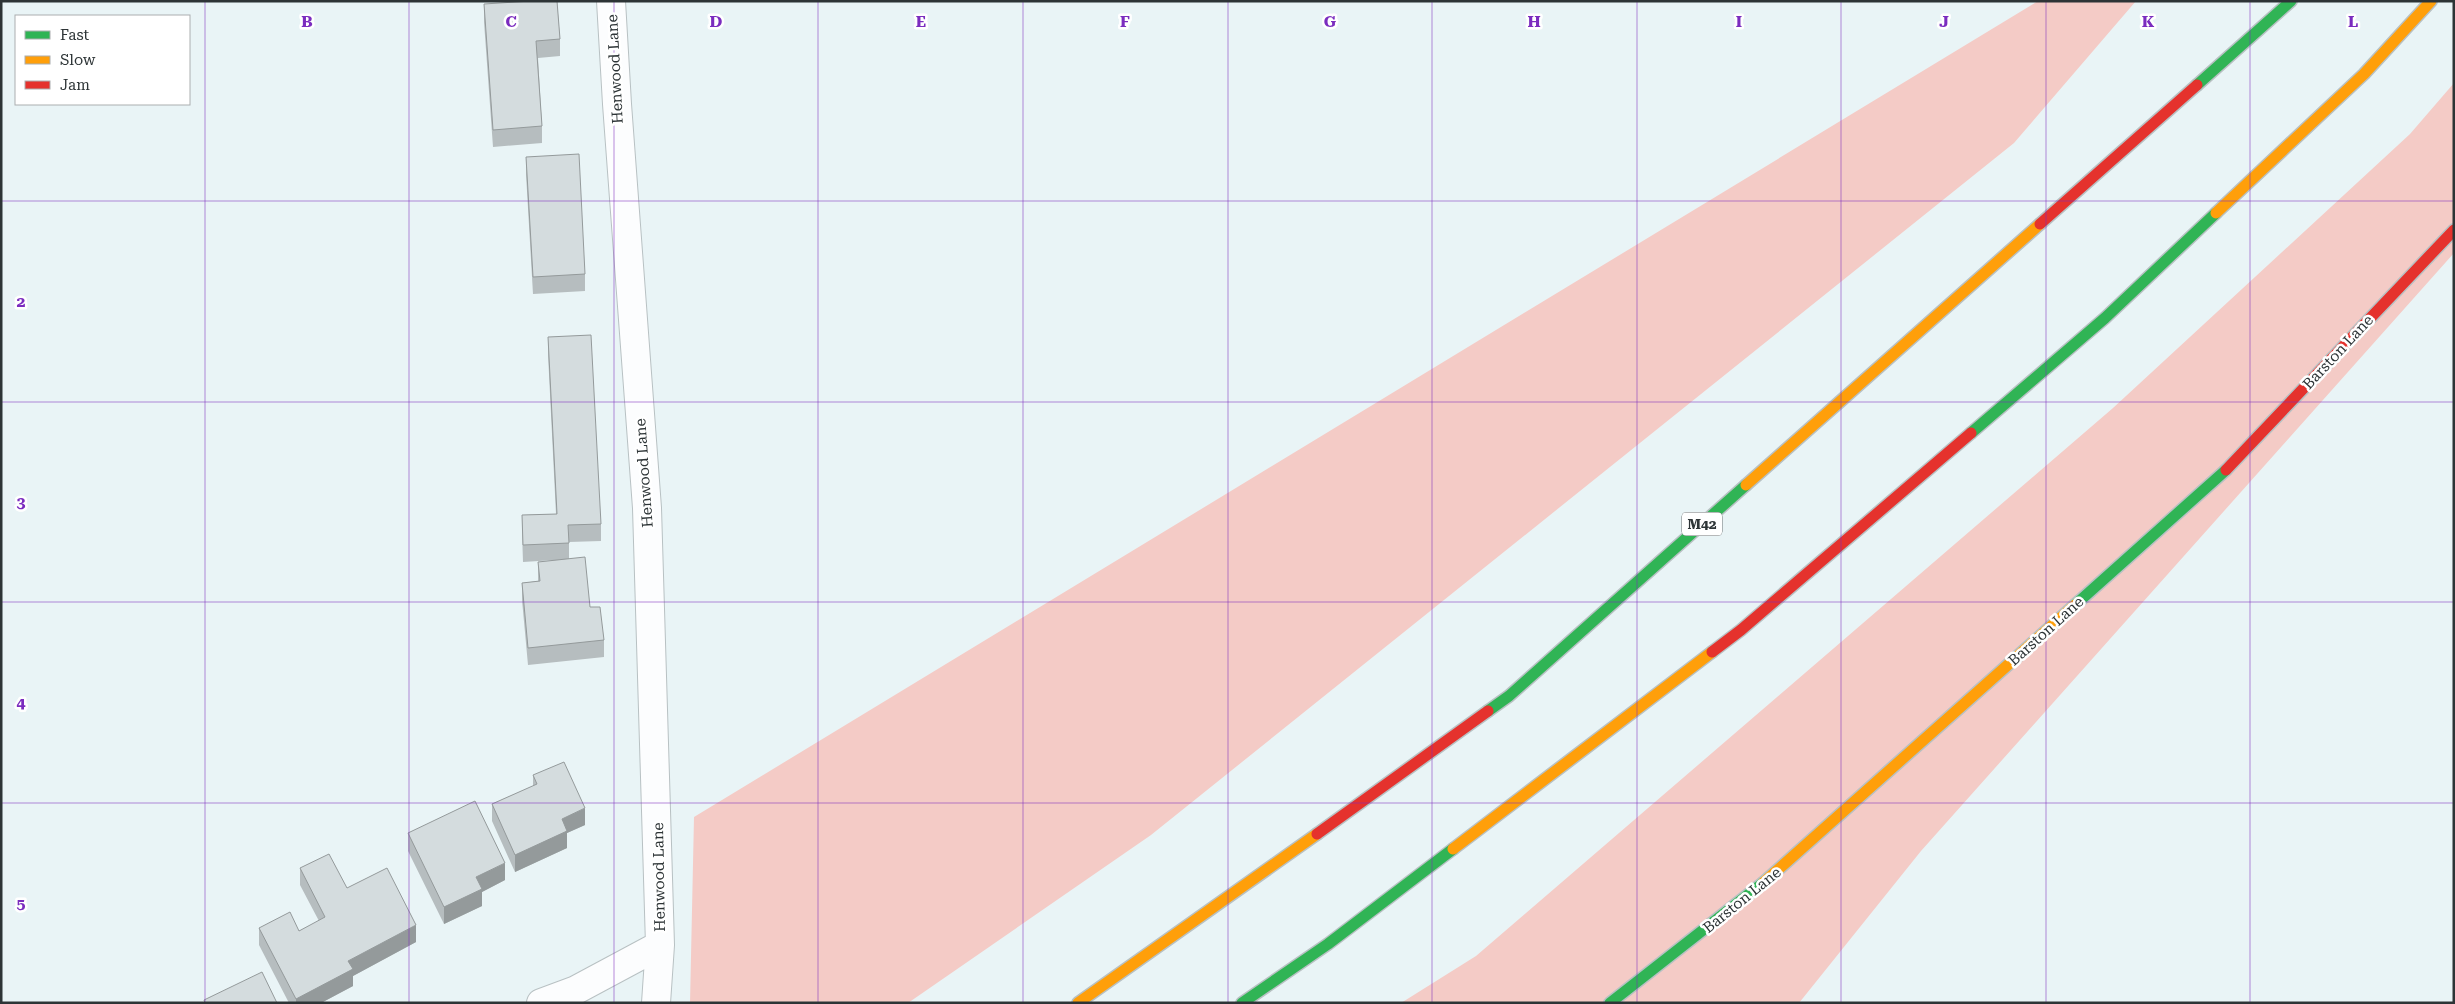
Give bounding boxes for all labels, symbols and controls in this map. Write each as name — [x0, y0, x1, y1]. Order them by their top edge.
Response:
text: B — [301, 12, 313, 31]
text: C — [505, 12, 517, 31]
text: D — [710, 12, 723, 31]
text: E — [916, 12, 926, 31]
text: F — [1120, 12, 1130, 31]
text: G — [1324, 12, 1337, 31]
text: H — [1527, 12, 1541, 31]
text: I — [1736, 12, 1742, 31]
text: J — [1939, 12, 1949, 31]
text: K — [2142, 12, 2155, 31]
text: L — [2348, 12, 2358, 31]
street label: Henwood Lane — [603, 14, 627, 124]
legend — [15, 15, 190, 105]
text: Fast — [60, 26, 90, 44]
text: Slow — [60, 51, 96, 69]
text: Jam — [60, 76, 90, 94]
text: 2 — [17, 292, 26, 311]
street label: Barston Lane — [2299, 311, 2377, 393]
street label: Henwood Lane — [631, 418, 657, 528]
text: 3 — [17, 493, 26, 512]
road number: M42 — [1682, 512, 1722, 536]
street label: Barston Lane — [2005, 593, 2087, 669]
text: 4 — [17, 693, 26, 712]
street label: Henwood Lane — [649, 822, 669, 932]
street label: Barston Lane — [1699, 863, 1785, 937]
text: 5 — [17, 894, 26, 913]

